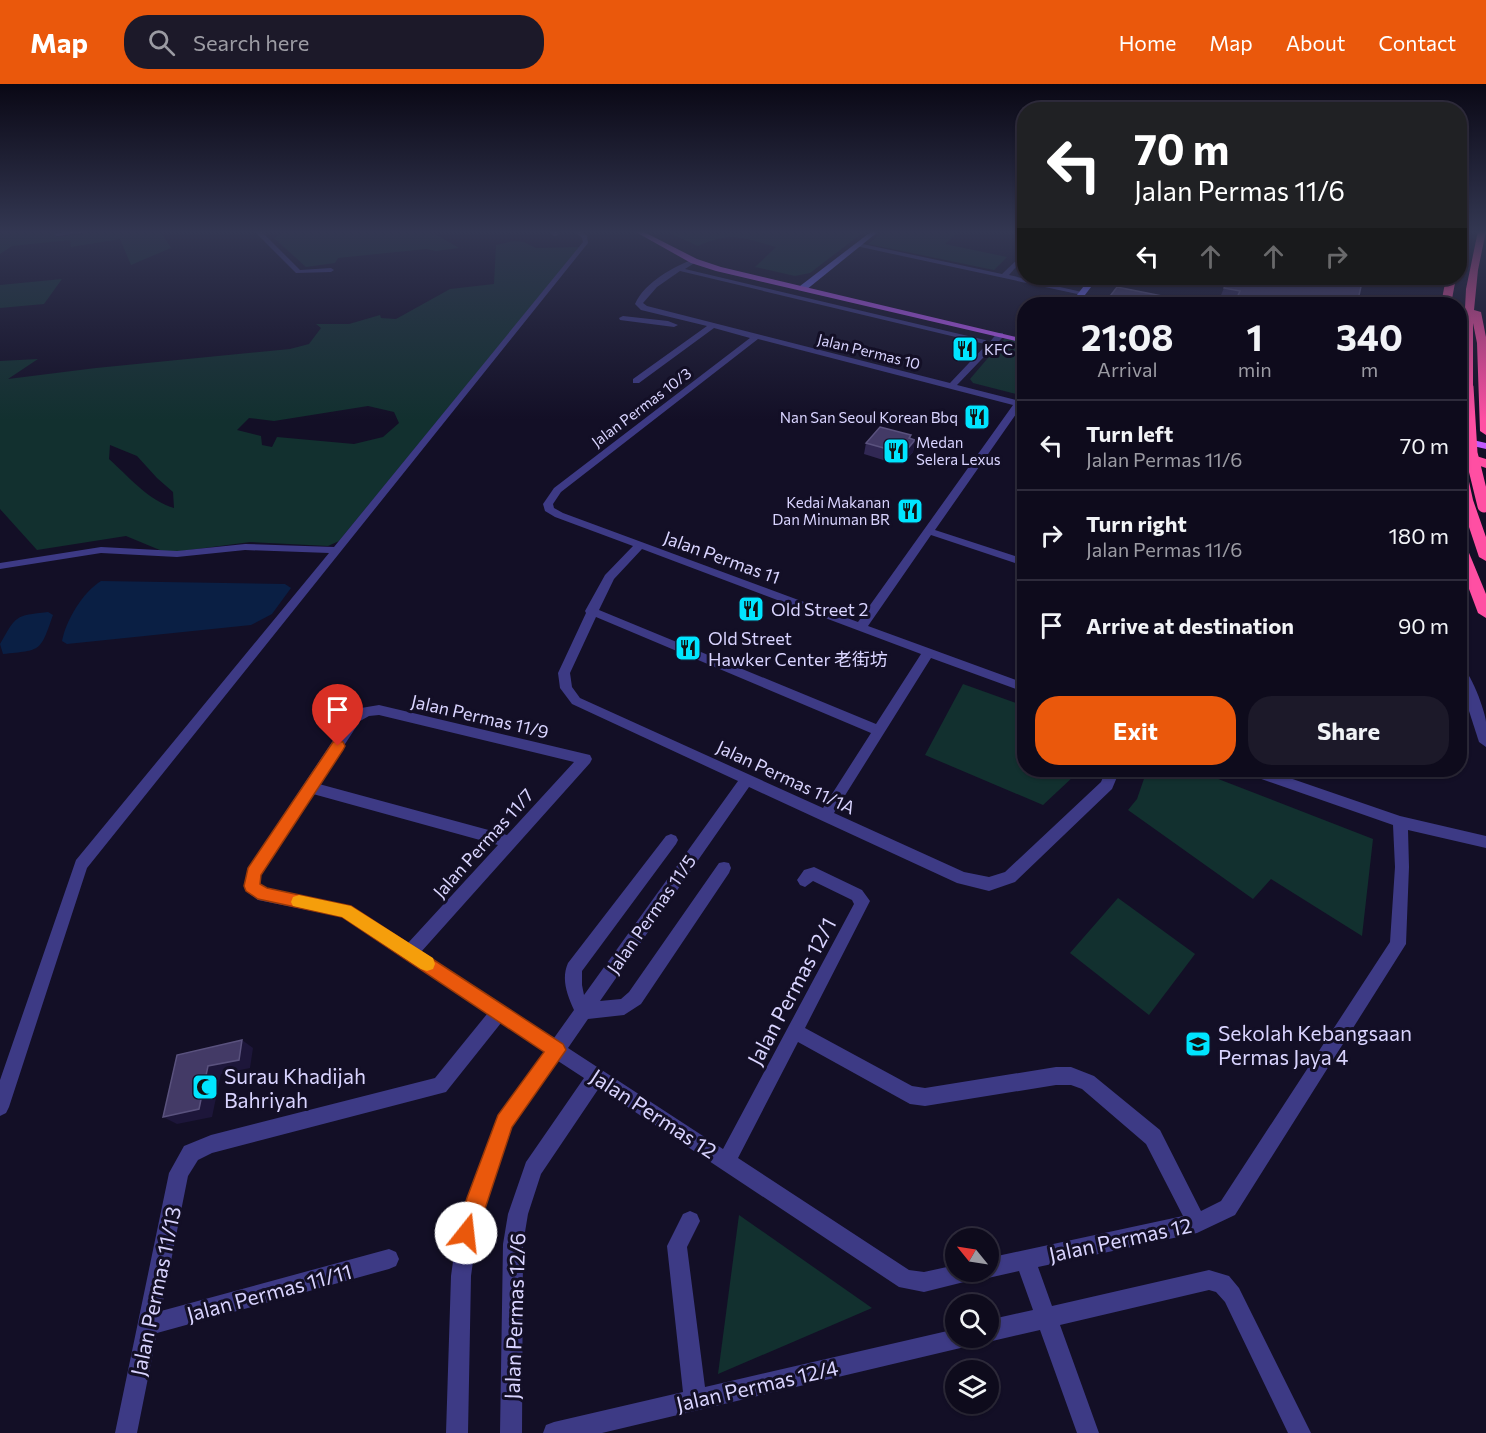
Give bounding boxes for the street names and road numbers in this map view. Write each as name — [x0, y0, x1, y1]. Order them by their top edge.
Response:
street label: Jalan Permas 10 — [816, 330, 922, 372]
street label: Jalan Permas 10/3 — [588, 364, 694, 450]
street label: Jalan Permas 11 — [661, 526, 783, 588]
street label: Jalan Permas 11/9 — [409, 689, 551, 743]
street label: Jalan Permas 11/1A — [713, 735, 859, 819]
street label: Jalan Permas 11/7 — [428, 784, 538, 902]
street label: Jalan Permas 11/5 — [602, 850, 700, 978]
street label: Jalan Permas 12/1 — [742, 913, 840, 1069]
street label: Jalan Permas 12 — [586, 1063, 722, 1163]
street label: Jalan Permas 11/13 — [125, 1204, 185, 1378]
street label: Jalan Permas 12 — [1046, 1212, 1194, 1266]
street label: Jalan Permas 12/6 — [499, 1232, 529, 1400]
street label: Jalan Permas 11/11 — [184, 1258, 354, 1326]
street label: Jalan Permas 12/4 — [674, 1354, 841, 1416]

